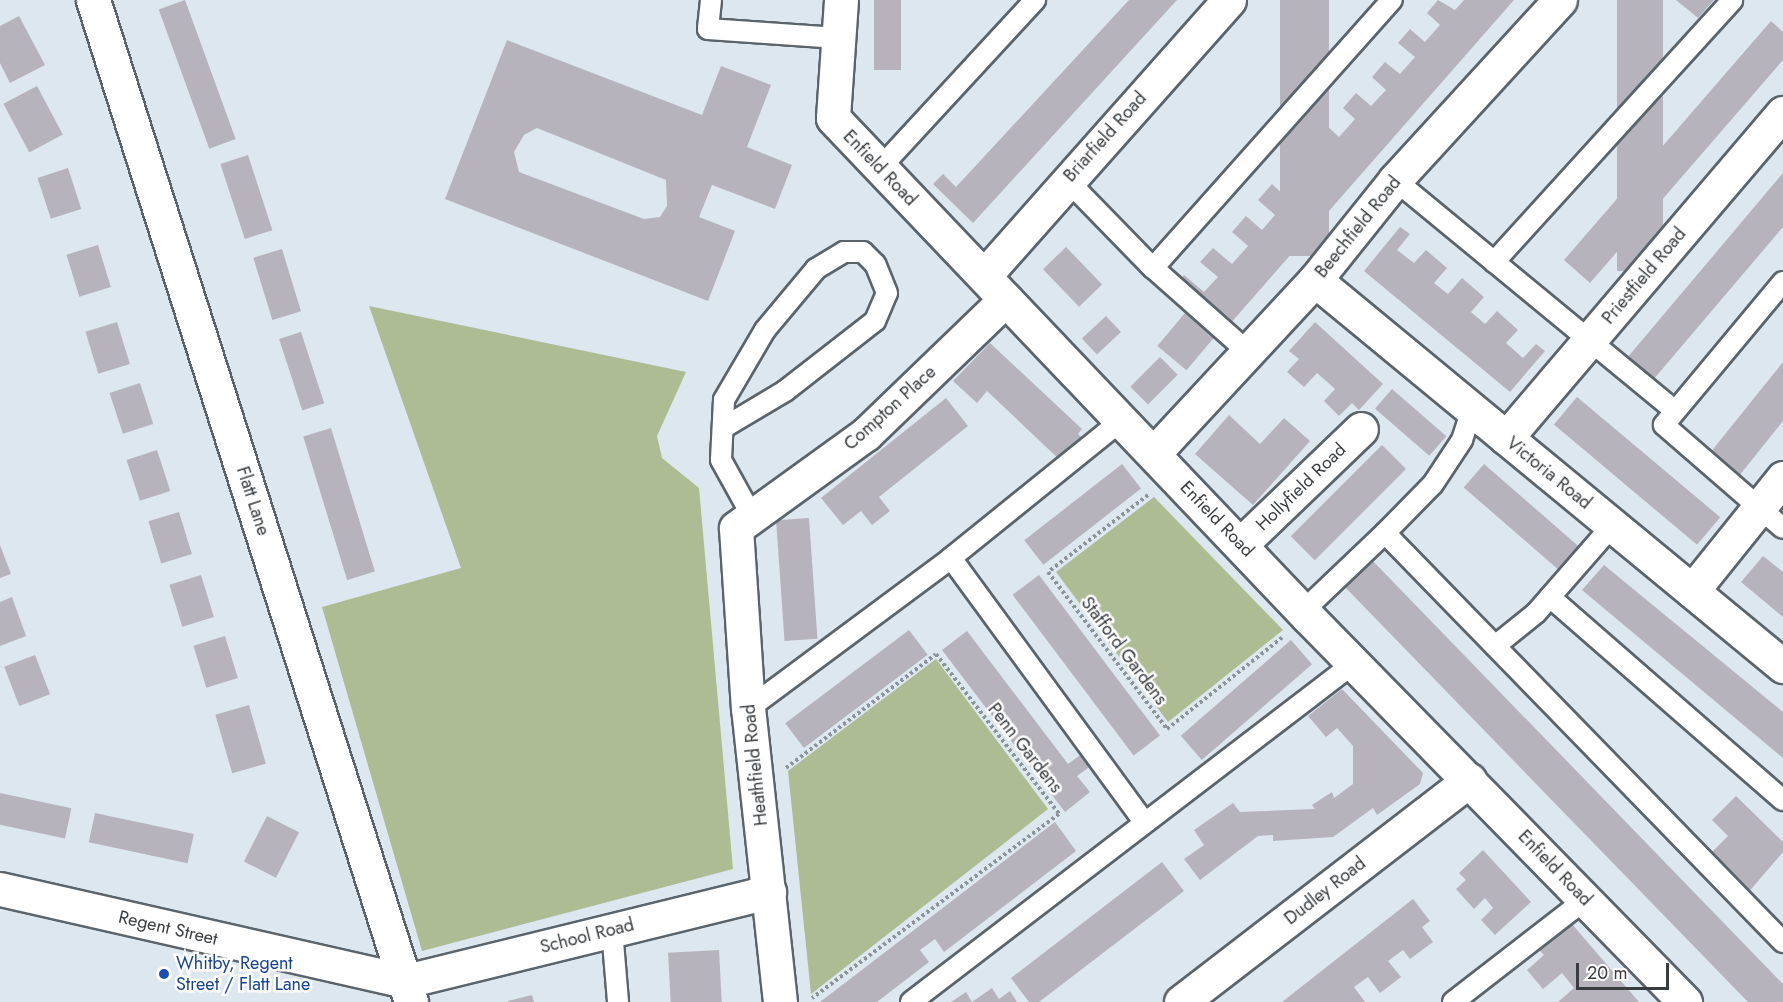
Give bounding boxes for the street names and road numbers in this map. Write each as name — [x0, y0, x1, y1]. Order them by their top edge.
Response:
street label: Briarfield Road — [1059, 88, 1151, 186]
street label: Enfield Road — [839, 126, 921, 210]
street label: Beechfield Road — [1310, 172, 1406, 282]
street label: Priestfield Road — [1598, 224, 1690, 328]
street label: Compton Place — [840, 361, 940, 455]
street label: Victoria Road — [1502, 432, 1596, 514]
street label: Hollyfield Road — [1252, 439, 1350, 535]
street label: Flatt Lane — [232, 464, 274, 538]
street label: Enfield Road — [1176, 477, 1258, 561]
street label: Stafford Gardens — [1076, 593, 1172, 709]
street label: Penn Gardens — [983, 699, 1067, 797]
street label: Heathfield Road — [738, 703, 772, 827]
street label: Enfield Road — [1514, 826, 1596, 910]
street label: Dudley Road — [1280, 853, 1370, 929]
street label: Regent Street — [116, 906, 220, 950]
street label: School Road — [538, 914, 636, 958]

